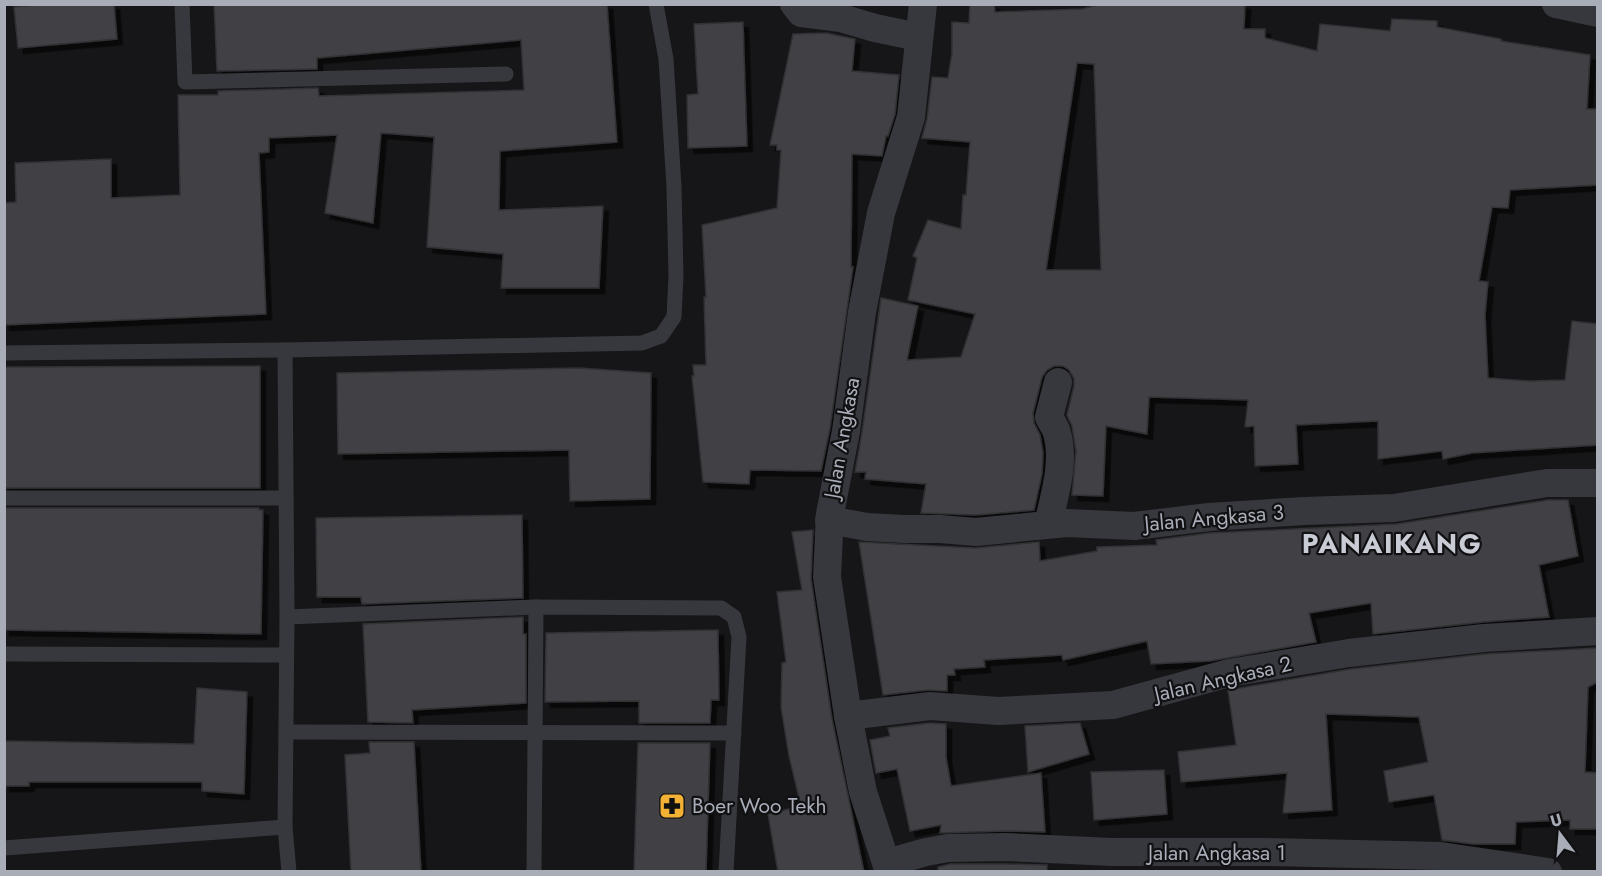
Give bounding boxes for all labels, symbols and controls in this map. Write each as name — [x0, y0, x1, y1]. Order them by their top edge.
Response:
street label: Jalan Angkasa — [816, 375, 867, 504]
street label: Jalan Angkasa 3 — [1140, 497, 1285, 539]
district label: PANAIKANG — [1302, 524, 1482, 563]
street label: Jalan Angkasa 2 — [1148, 649, 1295, 710]
pharmacy icon: Boer Woo Tekh — [657, 791, 687, 821]
place label: Boer Woo Tekh — [692, 791, 827, 821]
north arrow — [1530, 804, 1590, 864]
text: U — [1547, 807, 1565, 833]
street label: Jalan Angkasa 1 — [1145, 838, 1286, 868]

